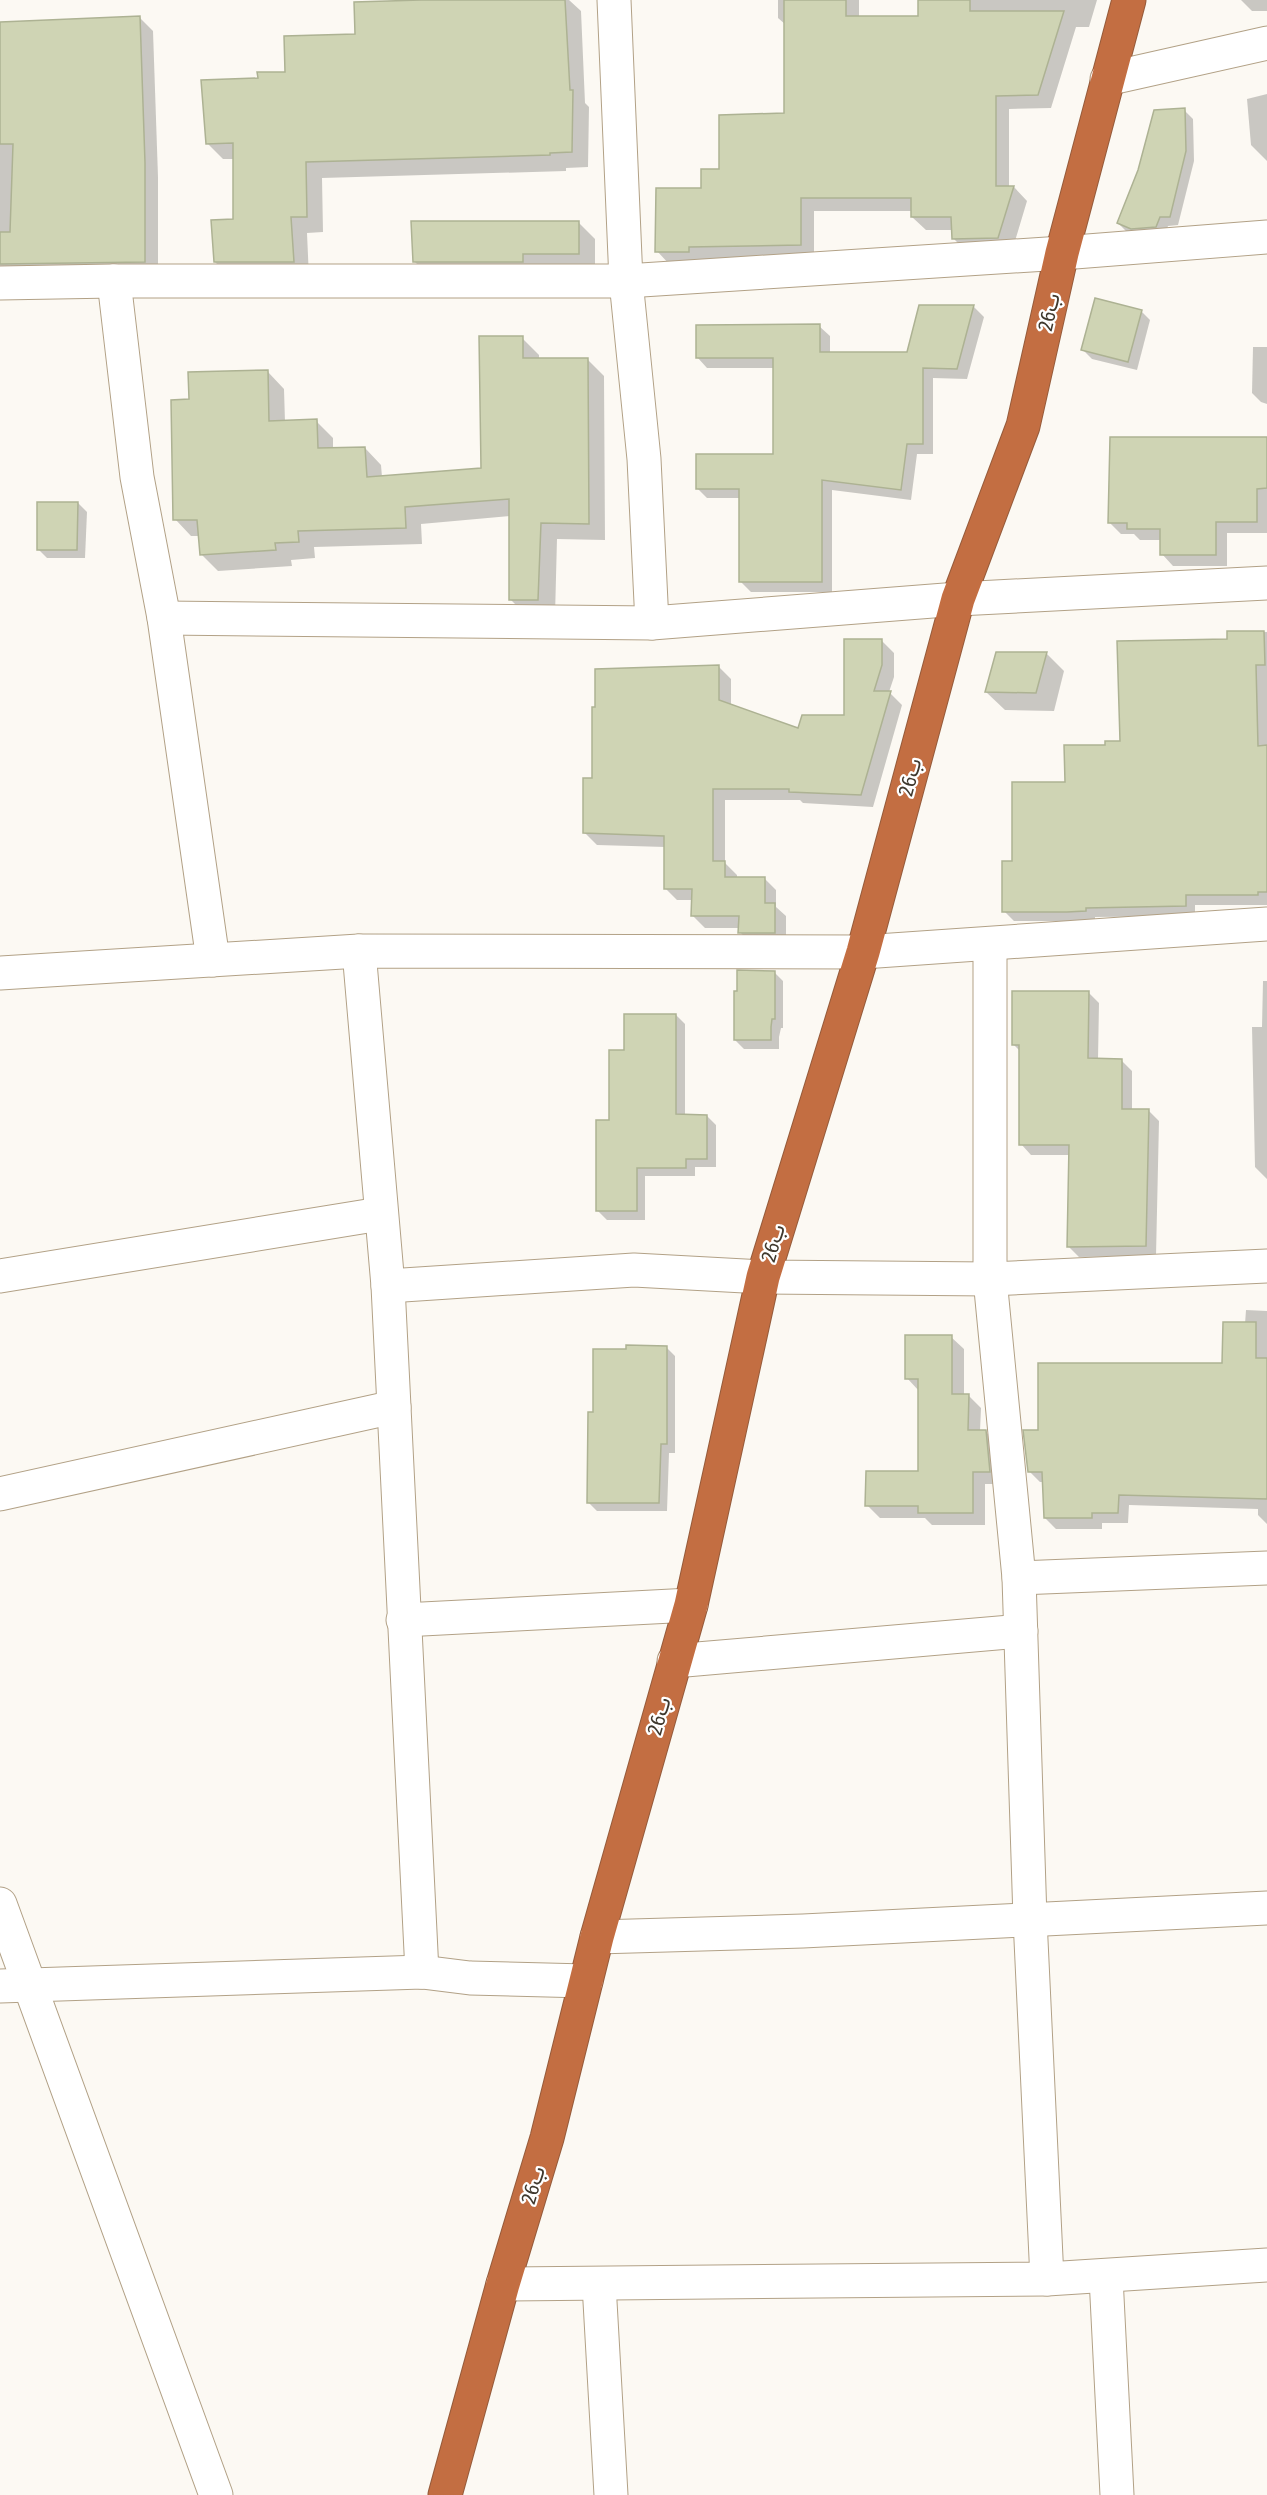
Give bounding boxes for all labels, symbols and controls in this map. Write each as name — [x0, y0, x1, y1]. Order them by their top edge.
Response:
street label: 26ب — [1032, 291, 1066, 333]
street label: 26ب — [893, 755, 927, 799]
street label: 26ب — [755, 1221, 791, 1265]
street label: 26ب — [641, 1694, 677, 1738]
street label: 26ب — [515, 2163, 551, 2207]

